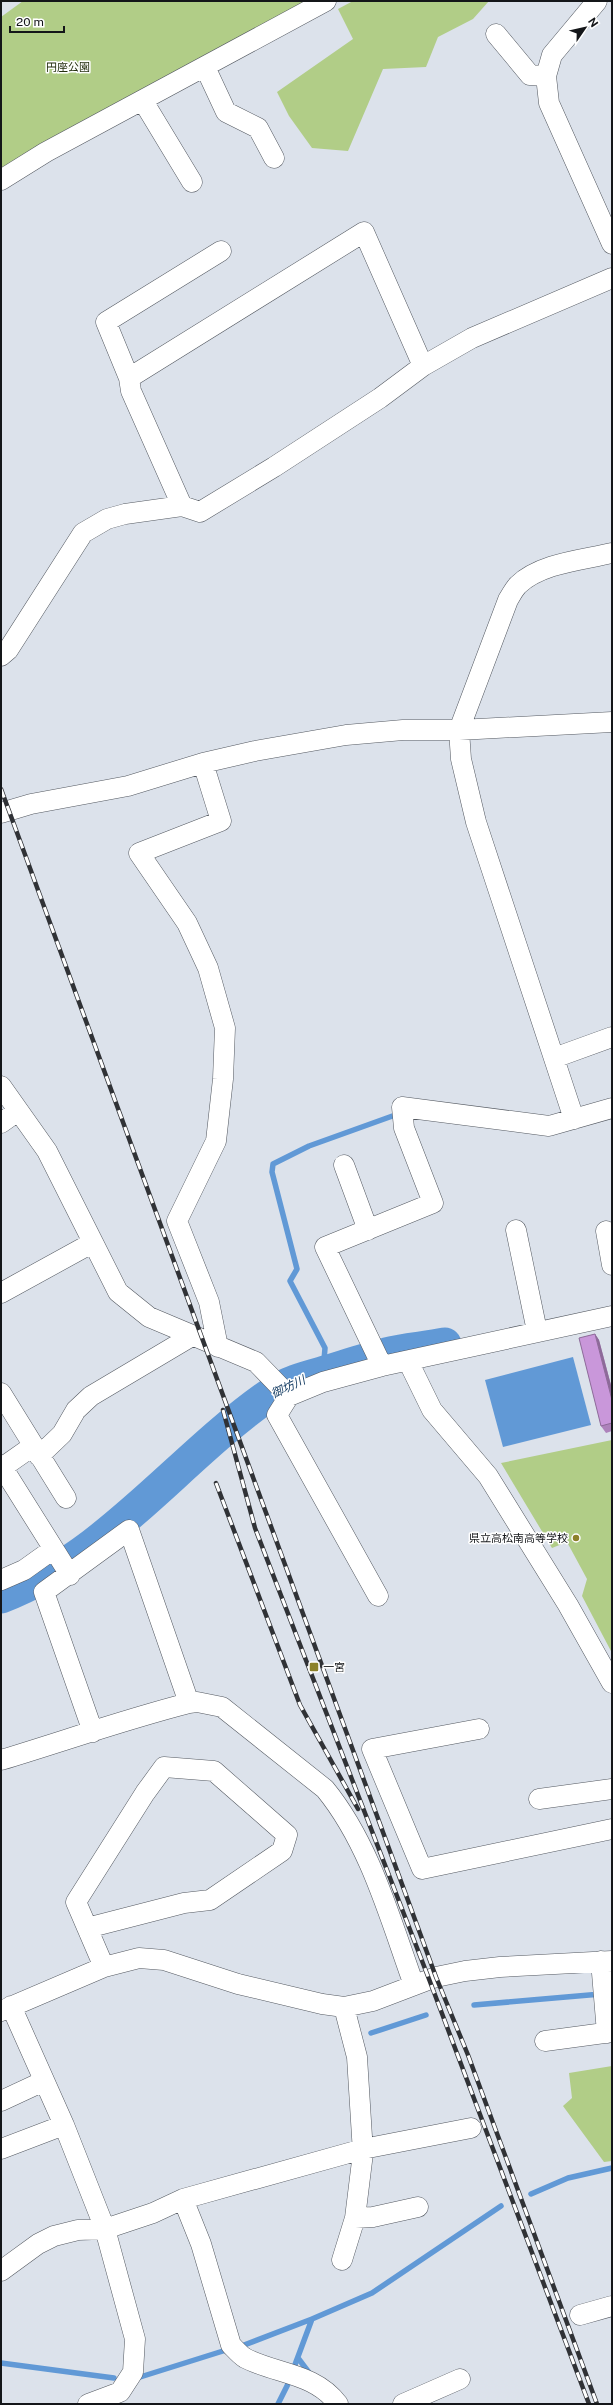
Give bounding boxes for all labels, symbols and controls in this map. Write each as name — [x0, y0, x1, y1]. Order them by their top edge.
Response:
scale bar — [10, 8, 64, 34]
north arrow — [565, 8, 605, 48]
text: 20 m — [16, 15, 44, 29]
text: N — [586, 15, 601, 29]
park label: 円座公園 — [46, 61, 90, 73]
water label: 御坊川 — [269, 1372, 309, 1401]
place label: 県立高松南高等学校 — [469, 1532, 568, 1544]
marker: 県立高松南高等学校 — [571, 1533, 581, 1543]
marker: 一宮 — [308, 1661, 320, 1673]
place label: 一宮 — [323, 1661, 345, 1673]

